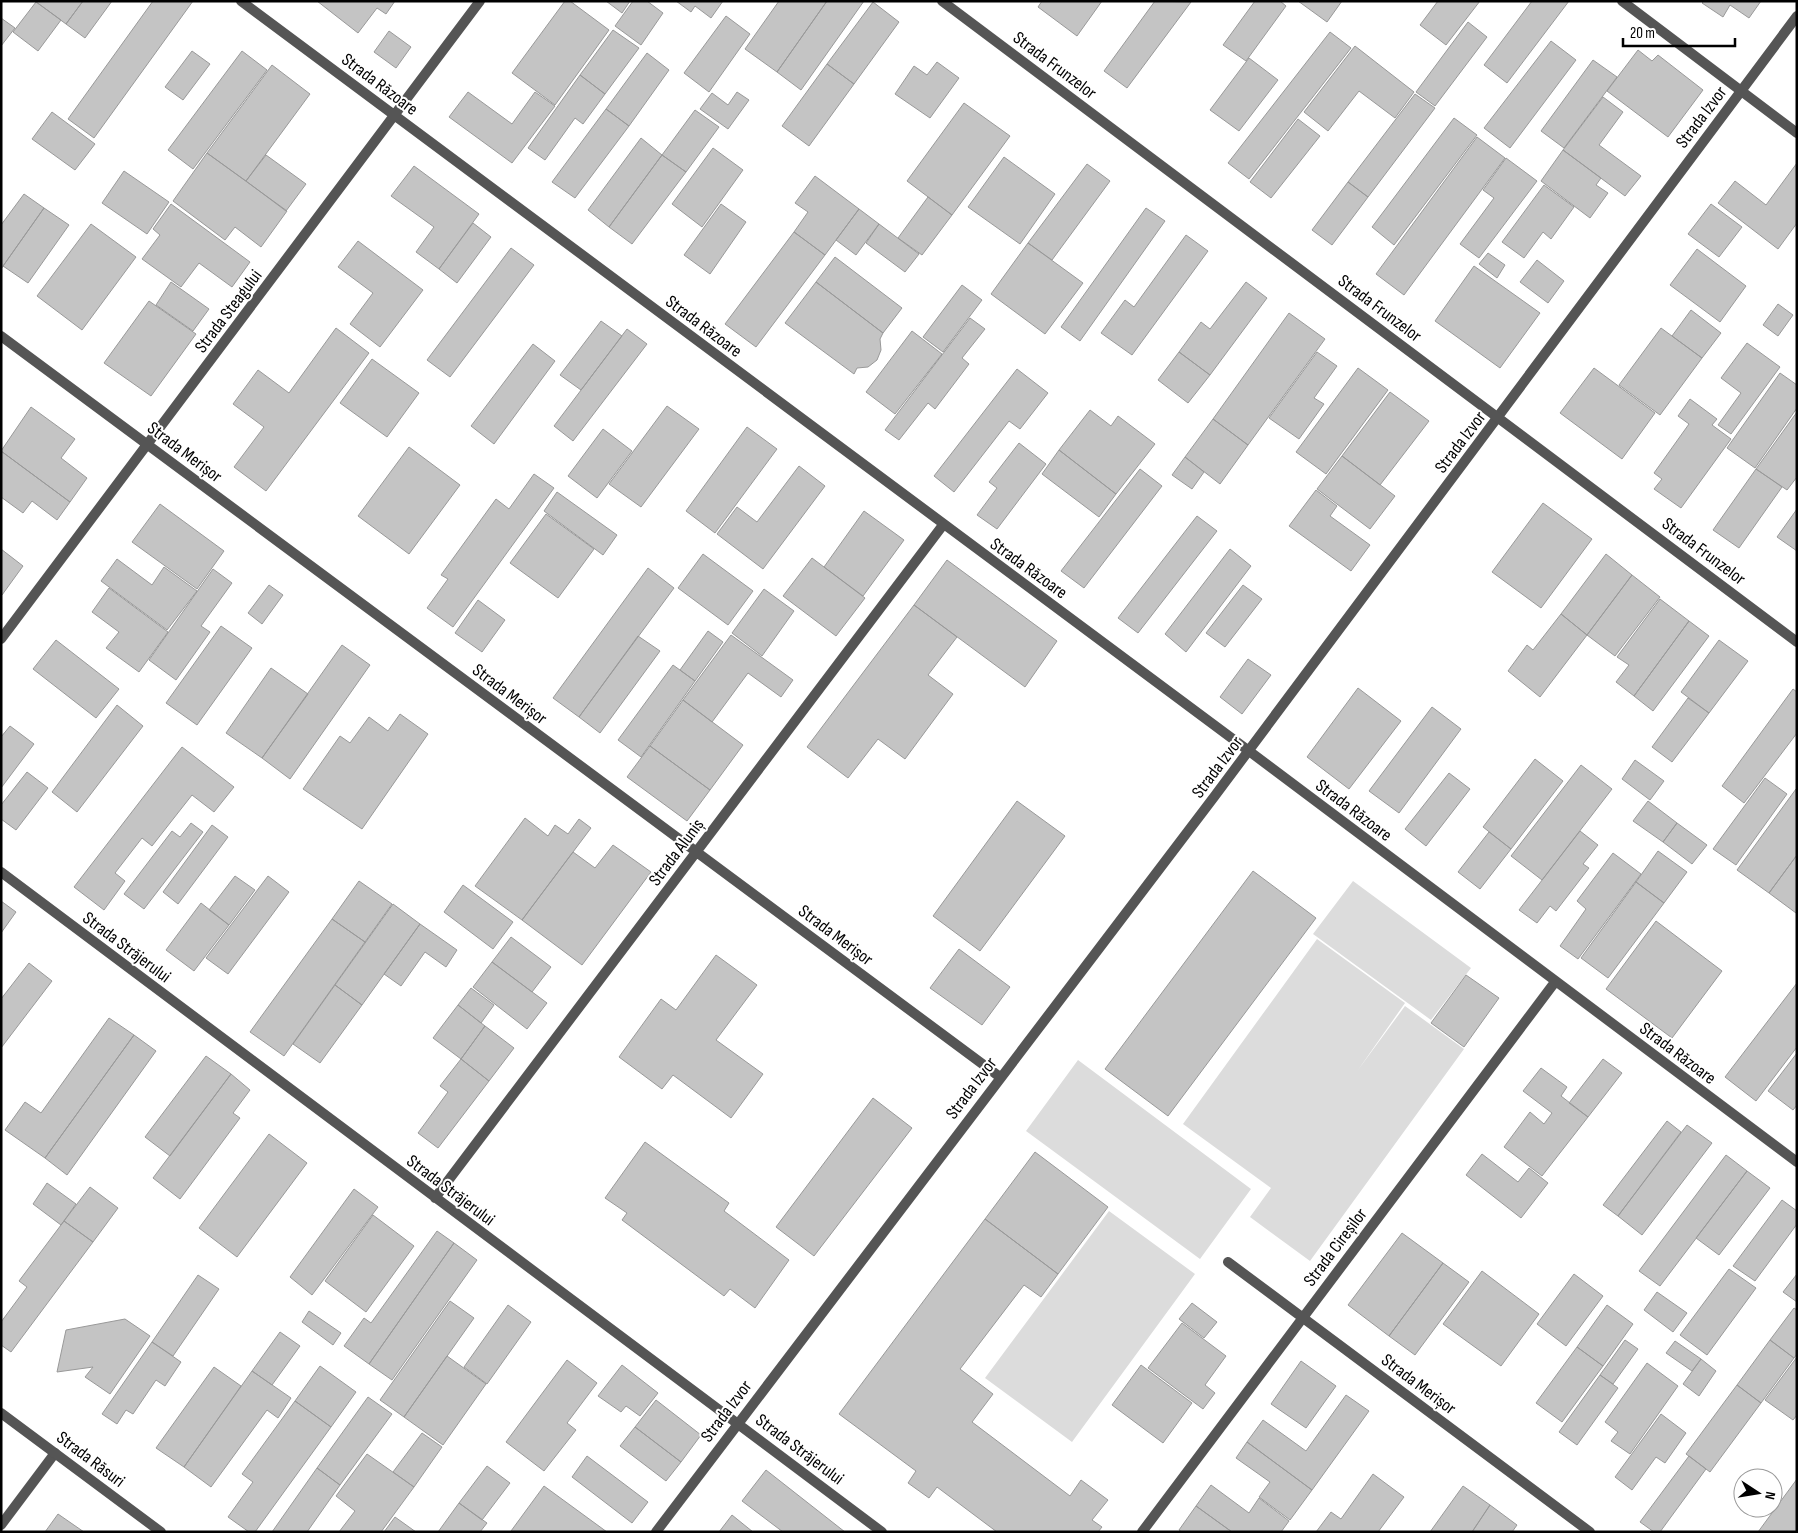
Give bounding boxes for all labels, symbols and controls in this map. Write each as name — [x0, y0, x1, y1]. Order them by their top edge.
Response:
scale bar — [1623, 15, 1736, 47]
text: 20 m — [1630, 24, 1655, 43]
street label: Strada Frunzelor — [1009, 27, 1101, 104]
street label: Strada Răzoare — [337, 49, 422, 120]
street label: Strada Izvor — [1671, 82, 1731, 152]
street label: Strada Steagului — [190, 266, 266, 357]
street label: Strada Frunzelor — [1334, 270, 1426, 347]
street label: Strada Răzoare — [661, 291, 746, 362]
street label: Strada Izvor — [1430, 407, 1490, 477]
street label: Strada Merișor — [143, 418, 226, 487]
street label: Strada Frunzelor — [1658, 513, 1750, 590]
street label: Strada Răzoare — [986, 533, 1071, 603]
street label: Strada Merișor — [468, 660, 551, 729]
street label: Strada Izvor — [1187, 732, 1247, 802]
street label: Strada Răzoare — [1311, 775, 1396, 846]
street label: Strada Aluniș — [644, 815, 708, 890]
street label: Strada Merișor — [794, 901, 877, 970]
street label: Strada Străjerului — [79, 908, 175, 987]
street label: Strada Răzoare — [1635, 1018, 1720, 1089]
street label: Strada Izvor — [941, 1053, 1001, 1123]
street label: Strada Străjerului — [403, 1151, 499, 1230]
street label: Strada Cireșilor — [1299, 1204, 1372, 1290]
street label: Strada Merișor — [1377, 1350, 1460, 1419]
street label: Strada Izvor — [696, 1376, 756, 1446]
street label: Strada Străjerului — [752, 1410, 848, 1489]
street label: Strada Răsuri — [53, 1427, 129, 1492]
north arrow — [1733, 1468, 1783, 1518]
text: N — [1761, 1490, 1779, 1501]

